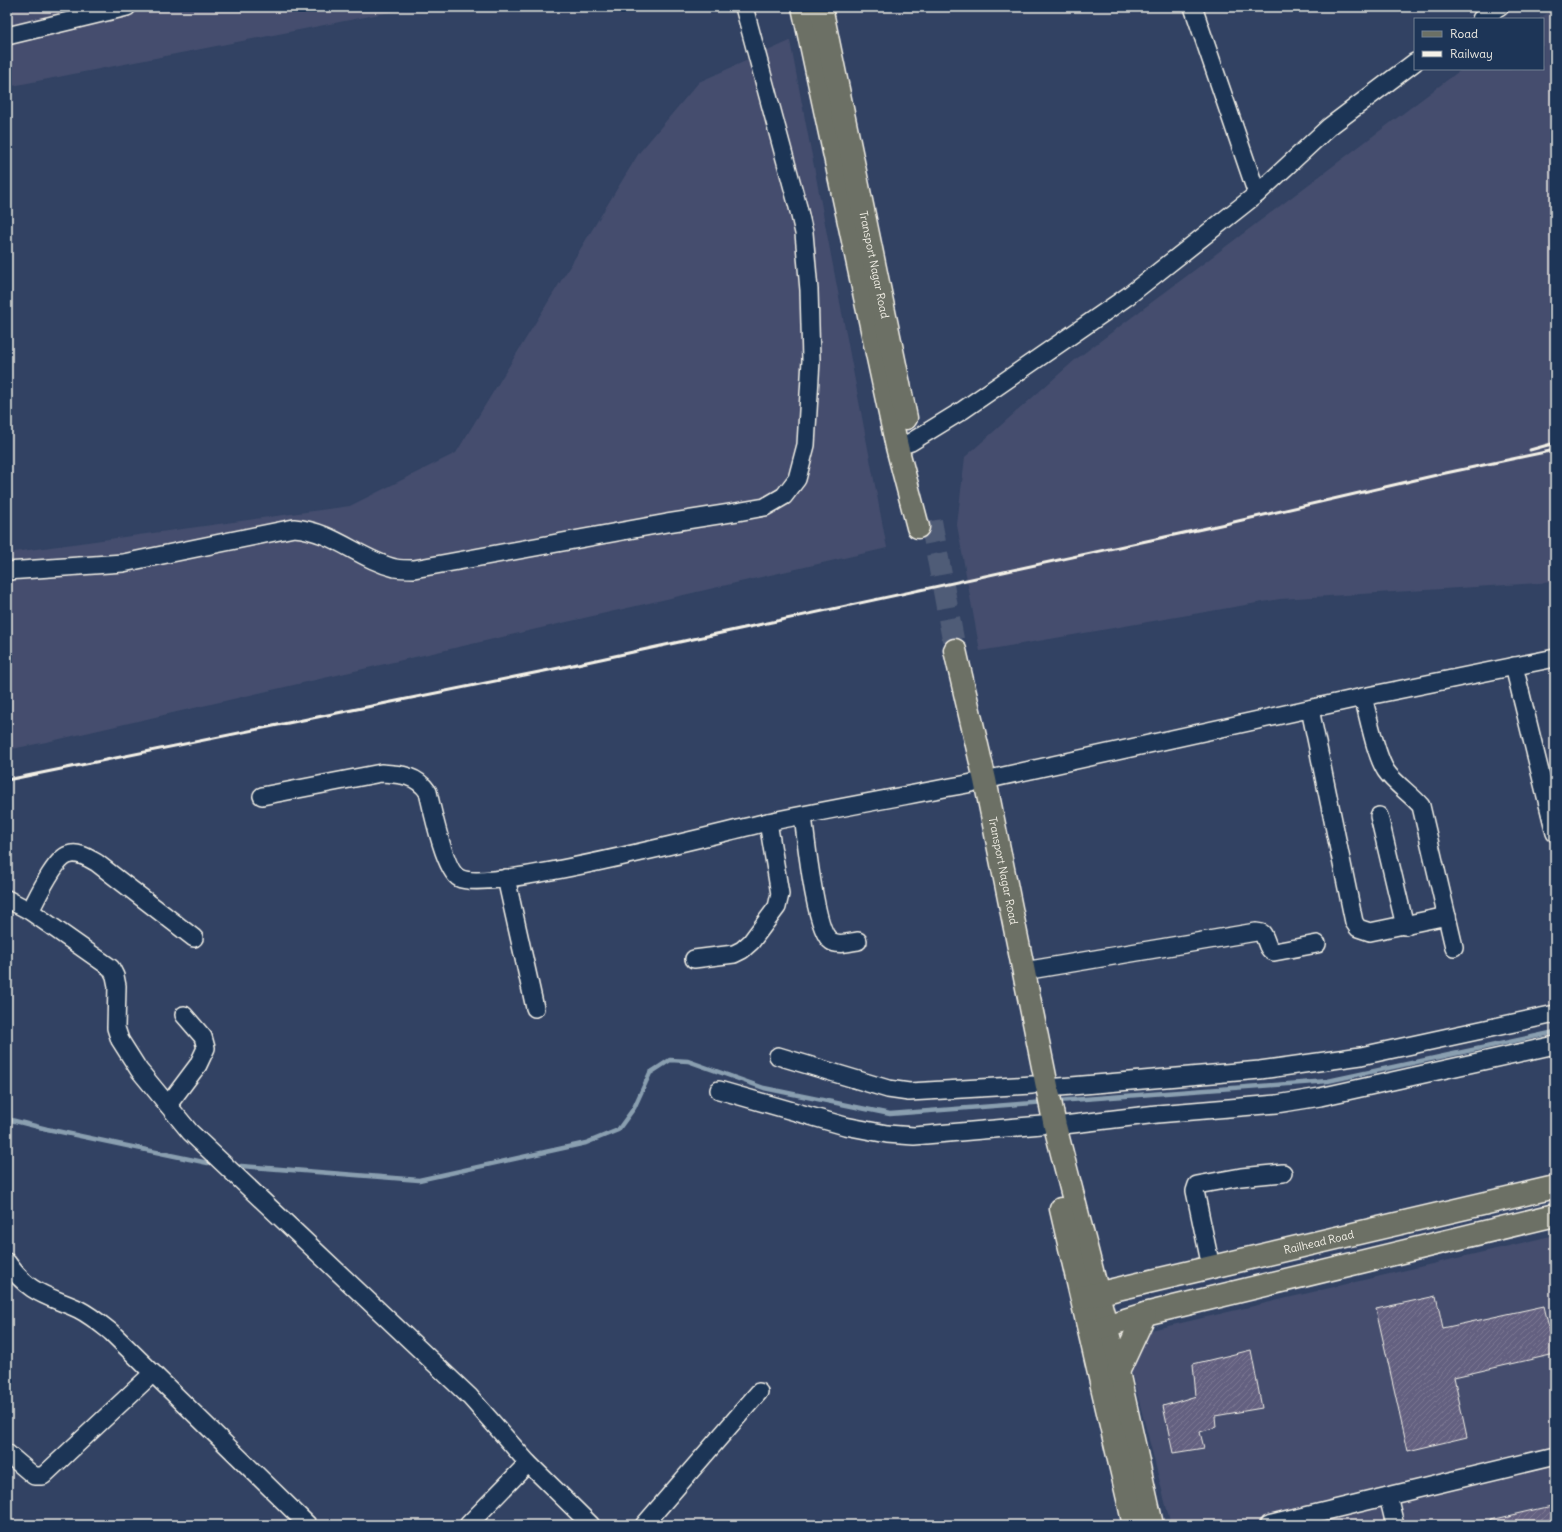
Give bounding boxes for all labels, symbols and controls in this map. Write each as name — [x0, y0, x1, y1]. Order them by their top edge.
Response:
legend — [1414, 18, 1544, 70]
text: Road — [1450, 26, 1478, 41]
text: Railway — [1450, 46, 1493, 61]
street label: Transport Nagar Road — [856, 210, 892, 320]
street label: Transport Nagar Road — [986, 816, 1021, 926]
street label: Railhead Road — [1282, 1227, 1356, 1257]

